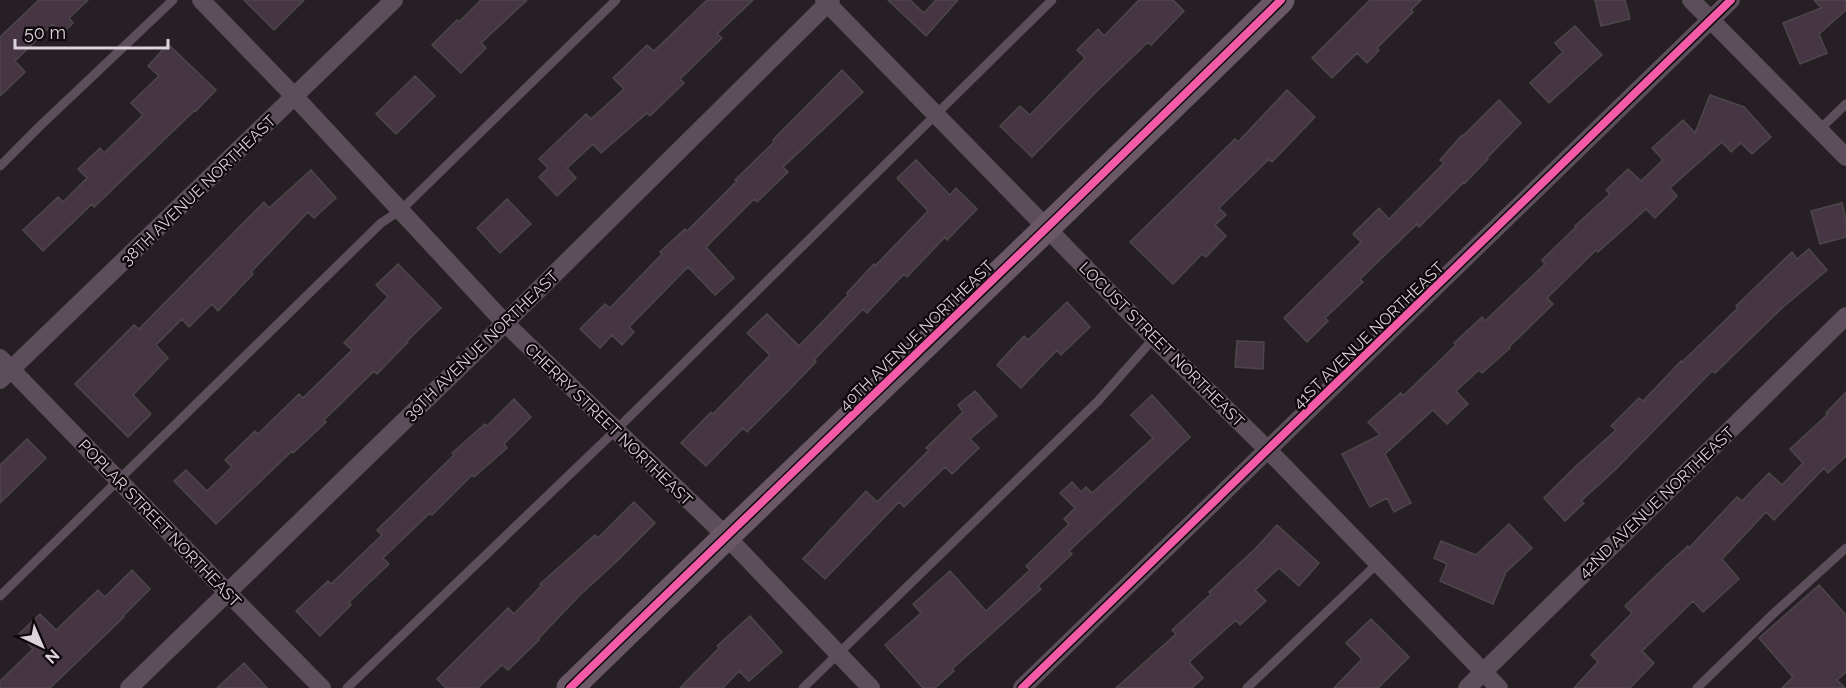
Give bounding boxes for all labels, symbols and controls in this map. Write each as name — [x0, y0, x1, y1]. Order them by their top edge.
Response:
scale bar — [15, 12, 168, 50]
text: 50 m — [24, 22, 66, 43]
street label: 38TH AVENUE NORTHEAST — [117, 111, 280, 269]
street label: 40TH AVENUE NORTHEAST — [835, 256, 998, 414]
street label: LOCUST STREET NORTHEAST — [1075, 258, 1248, 431]
street label: 41ST AVENUE NORTHEAST — [1289, 258, 1448, 413]
street label: 39TH AVENUE NORTHEAST — [400, 267, 562, 424]
street label: CHERRY STREET NORTHEAST — [521, 339, 697, 510]
street label: 42ND AVENUE NORTHEAST — [1574, 423, 1738, 582]
street label: POPLAR STREET NORTHEAST — [74, 436, 245, 611]
north arrow — [12, 616, 72, 676]
text: N — [41, 645, 63, 668]

